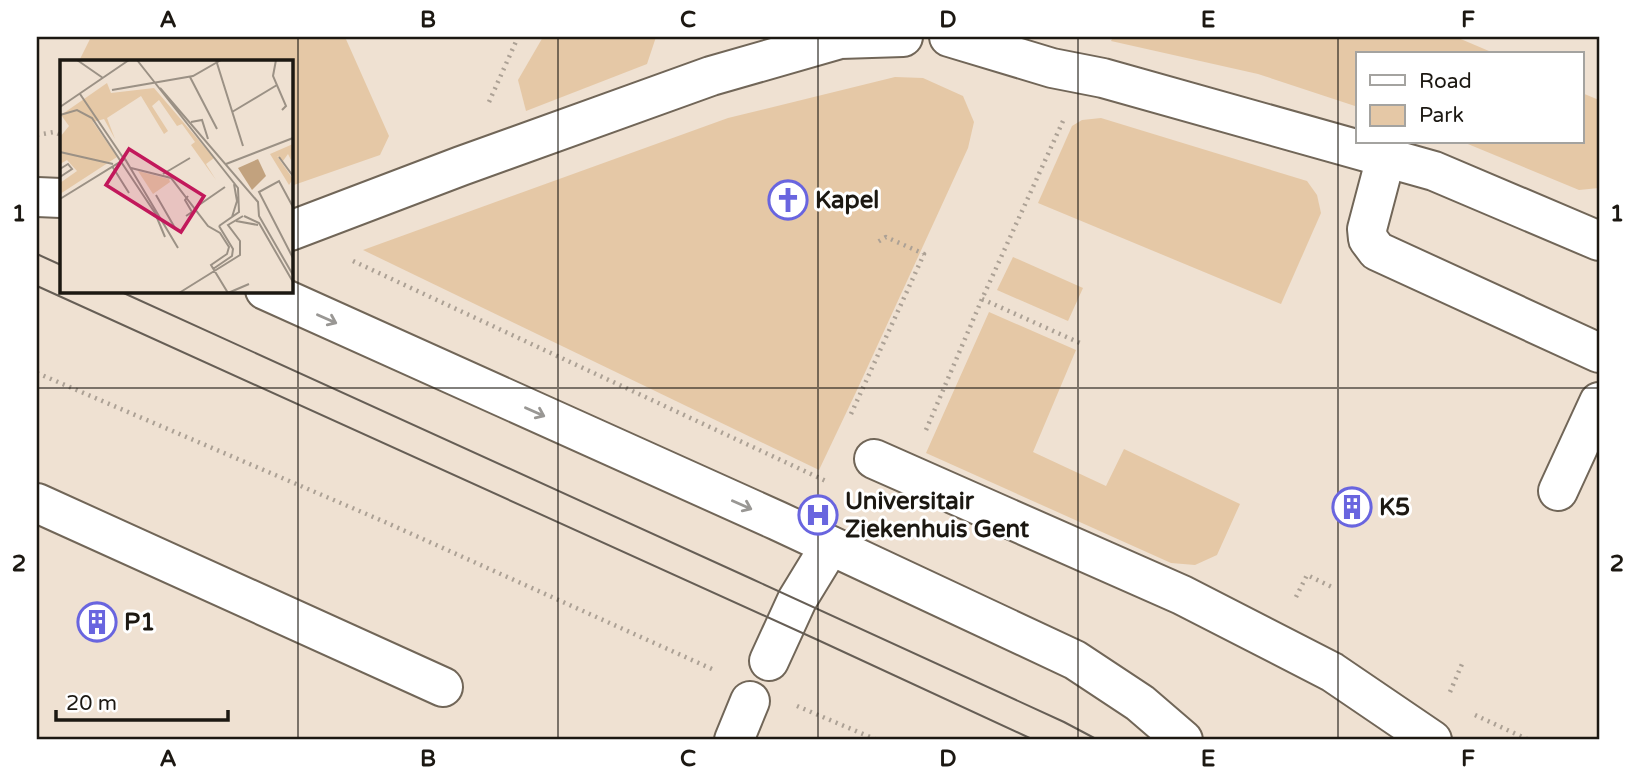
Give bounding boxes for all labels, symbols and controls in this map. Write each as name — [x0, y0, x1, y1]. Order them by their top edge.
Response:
text: A — [159, 6, 177, 34]
text: B — [420, 6, 436, 34]
text: C — [680, 6, 696, 34]
text: D — [939, 6, 957, 34]
text: E — [1201, 6, 1215, 34]
text: F — [1461, 6, 1475, 34]
legend — [1356, 52, 1584, 144]
inset map — [60, 60, 292, 292]
text: Road — [1419, 69, 1472, 94]
text: Park — [1419, 103, 1464, 128]
church icon: Kapel — [767, 179, 809, 221]
place label: Kapel — [815, 186, 879, 215]
text: 1 — [12, 200, 26, 228]
text: 1 — [1610, 200, 1624, 228]
one-way arrow — [316, 312, 337, 326]
one-way arrow — [523, 406, 545, 419]
building icon: K5 — [1331, 486, 1373, 528]
place label: Universitair Ziekenhuis Gent — [845, 487, 1030, 544]
place label: K5 — [1379, 493, 1410, 522]
hospital icon: Universitair Ziekenhuis Gent — [797, 494, 839, 536]
one-way arrow — [731, 499, 752, 512]
text: 2 — [12, 550, 26, 578]
text: 2 — [1610, 550, 1624, 578]
building icon: P1 — [76, 601, 118, 643]
place label: P1 — [124, 608, 155, 637]
scale bar — [56, 679, 228, 723]
text: 20 m — [66, 691, 117, 716]
text: A — [159, 745, 177, 773]
text: B — [420, 745, 436, 773]
text: C — [680, 745, 696, 773]
text: D — [939, 745, 957, 773]
text: E — [1201, 745, 1215, 773]
text: F — [1461, 745, 1475, 773]

